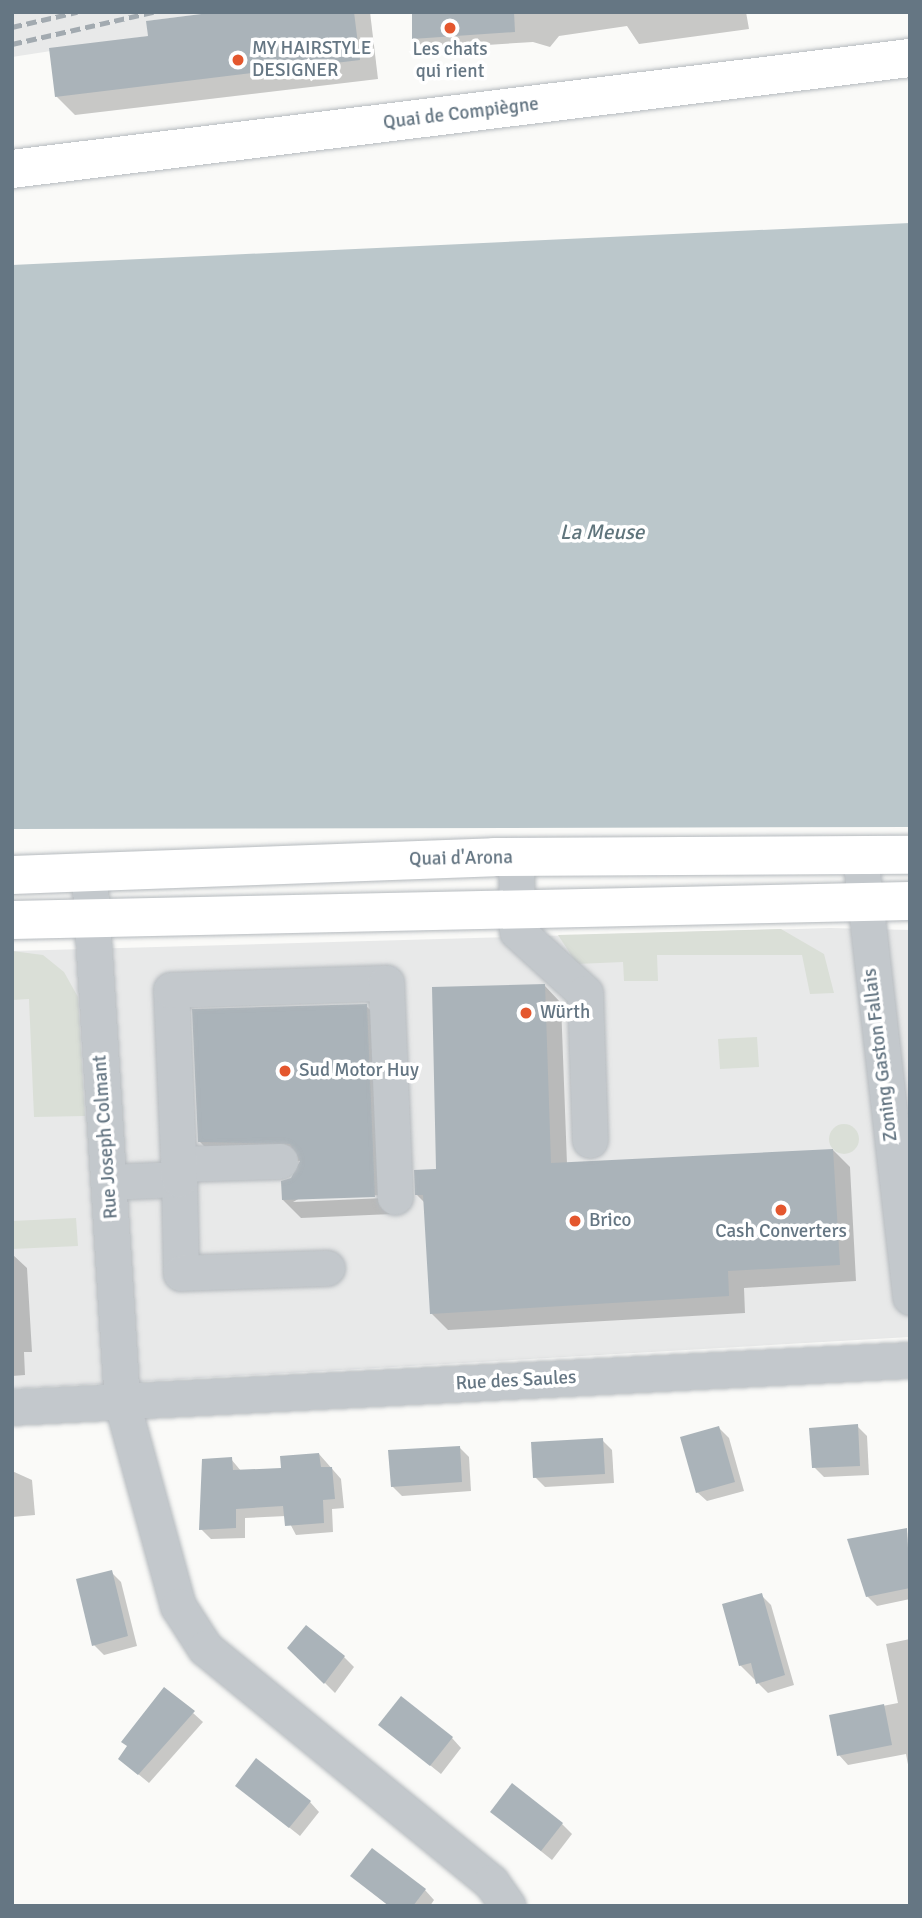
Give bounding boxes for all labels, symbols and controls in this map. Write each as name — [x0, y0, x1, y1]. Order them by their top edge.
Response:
marker: Les chats qui rient — [442, 20, 458, 36]
place label: MY HAIRSTYLE DESIGNER — [252, 38, 371, 82]
place label: Les chats qui rient — [412, 39, 488, 83]
marker: MY HAIRSTYLE DESIGNER — [230, 52, 246, 68]
street label: Quai de Compiègne — [382, 93, 540, 135]
water label: La Meuse — [560, 519, 644, 545]
street label: Quai d'Arona — [409, 847, 513, 871]
street label: Zoning Gaston Fallais — [859, 967, 903, 1143]
place label: Würth — [540, 1002, 590, 1024]
marker: Würth — [518, 1005, 534, 1021]
street label: Rue Joseph Colmant — [89, 1054, 123, 1220]
place label: Sud Motor Huy — [299, 1060, 419, 1082]
marker: Sud Motor Huy — [277, 1063, 293, 1079]
marker: Cash Converters — [773, 1202, 789, 1218]
place label: Brico — [589, 1210, 631, 1232]
marker: Brico — [567, 1213, 583, 1229]
place label: Cash Converters — [715, 1221, 847, 1243]
street label: Rue des Saules — [455, 1366, 577, 1396]

